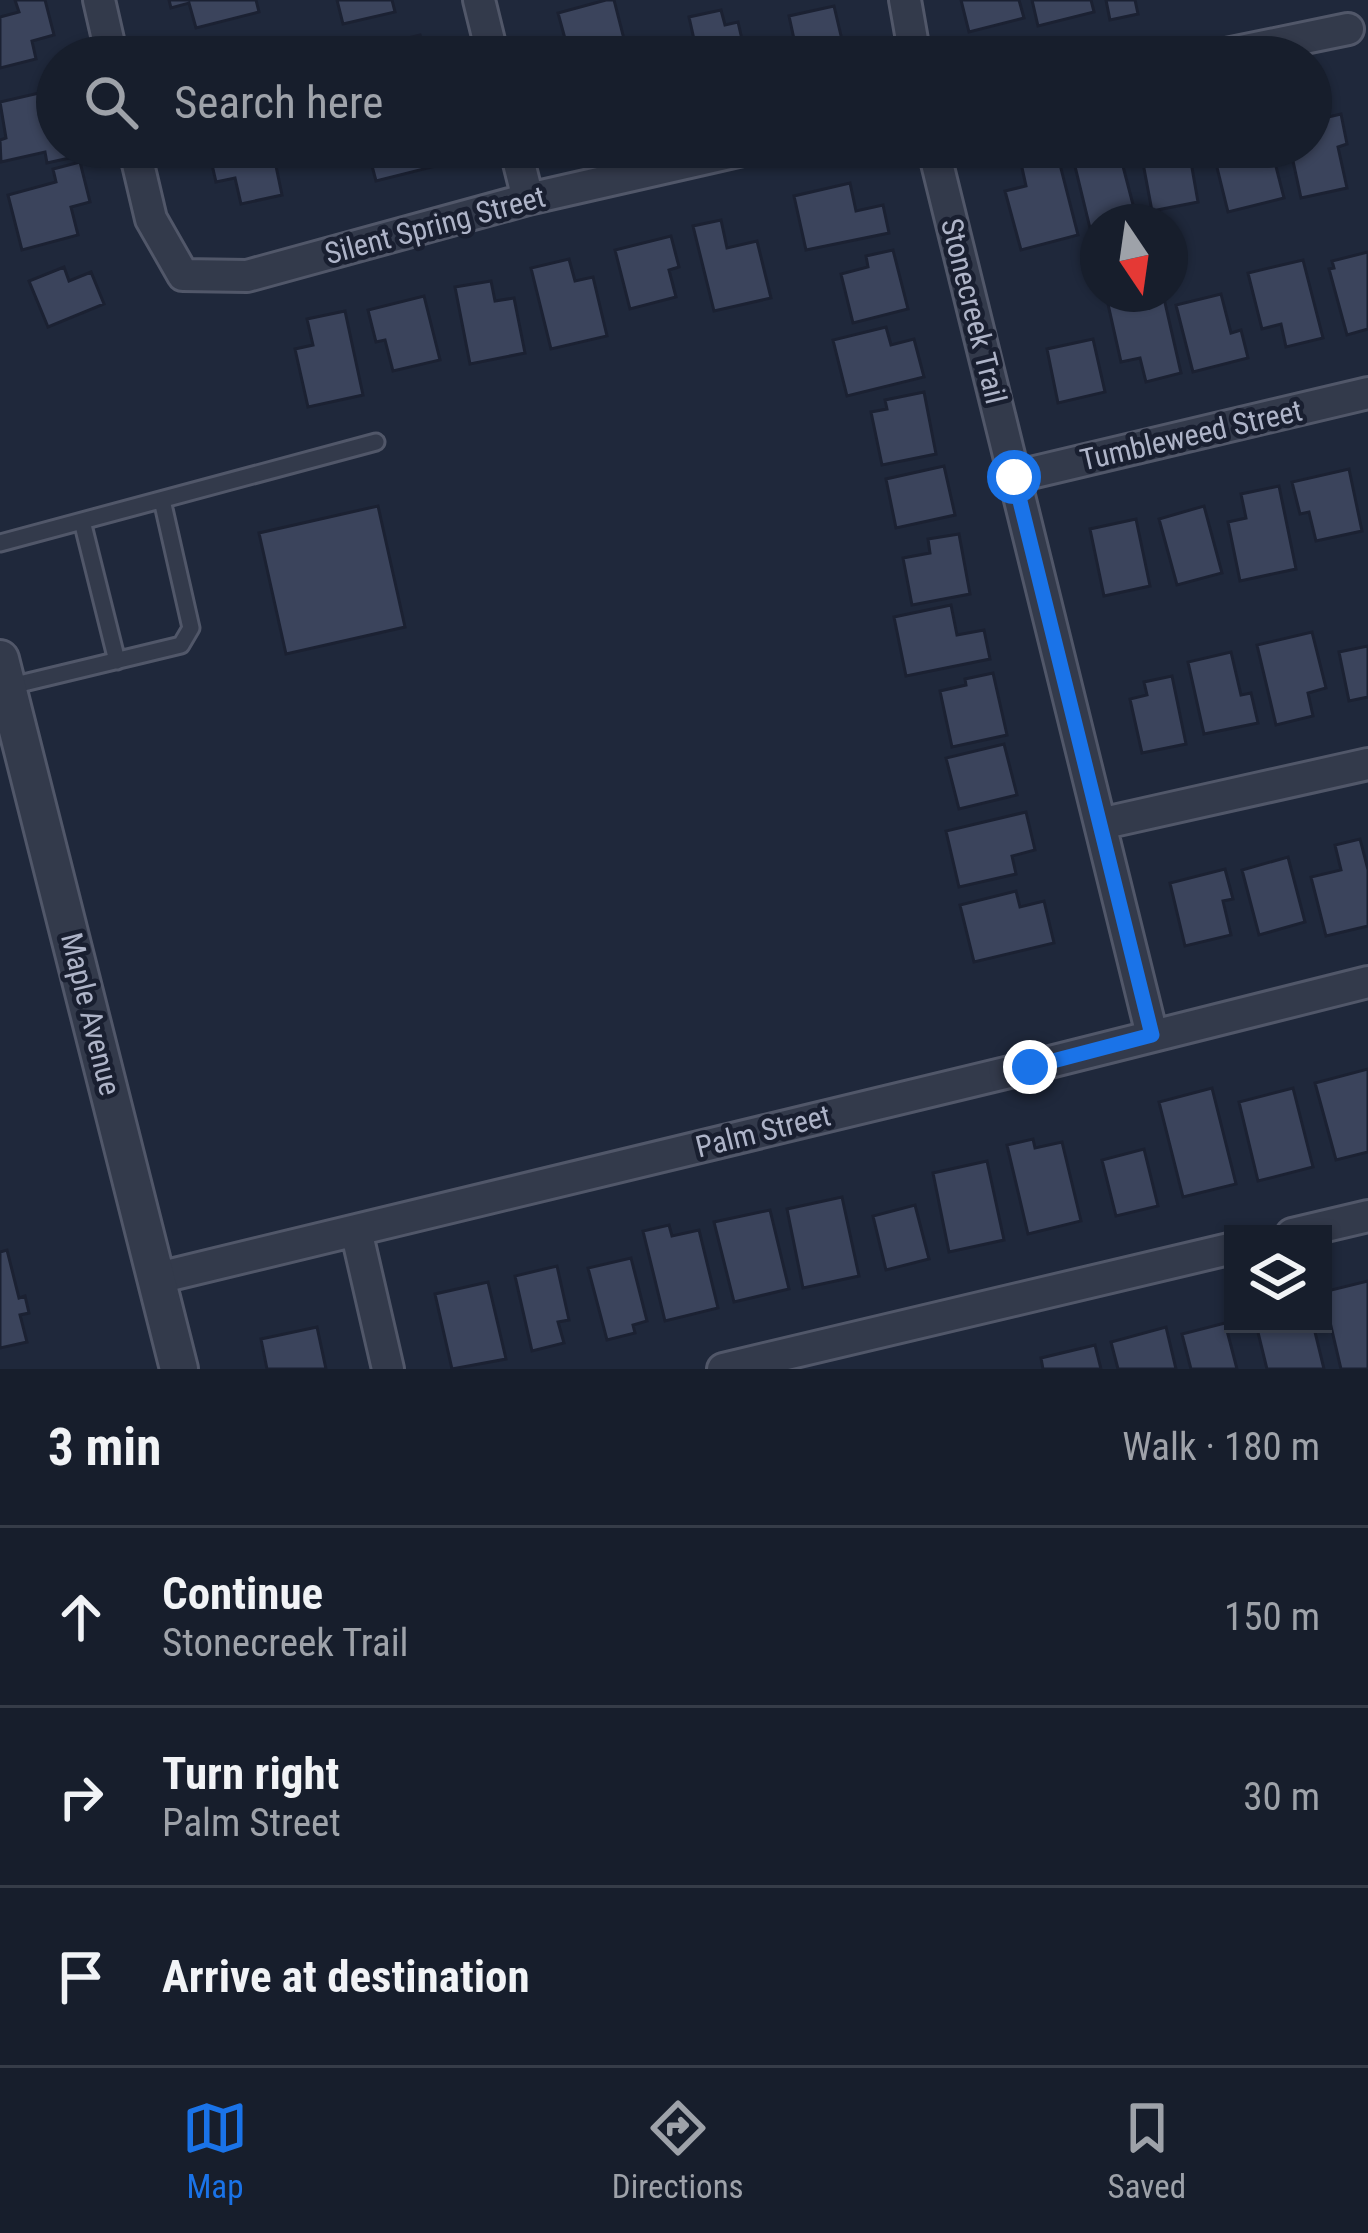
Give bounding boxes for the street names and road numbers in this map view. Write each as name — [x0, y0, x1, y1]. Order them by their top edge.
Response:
street label: Silent Spring Street — [321, 179, 549, 271]
street label: Stonecreek Trail — [934, 215, 1014, 407]
street label: Tumbleweed Street — [1077, 392, 1305, 478]
street label: Maple Avenue — [54, 929, 128, 1099]
street label: Palm Street — [692, 1097, 834, 1165]

